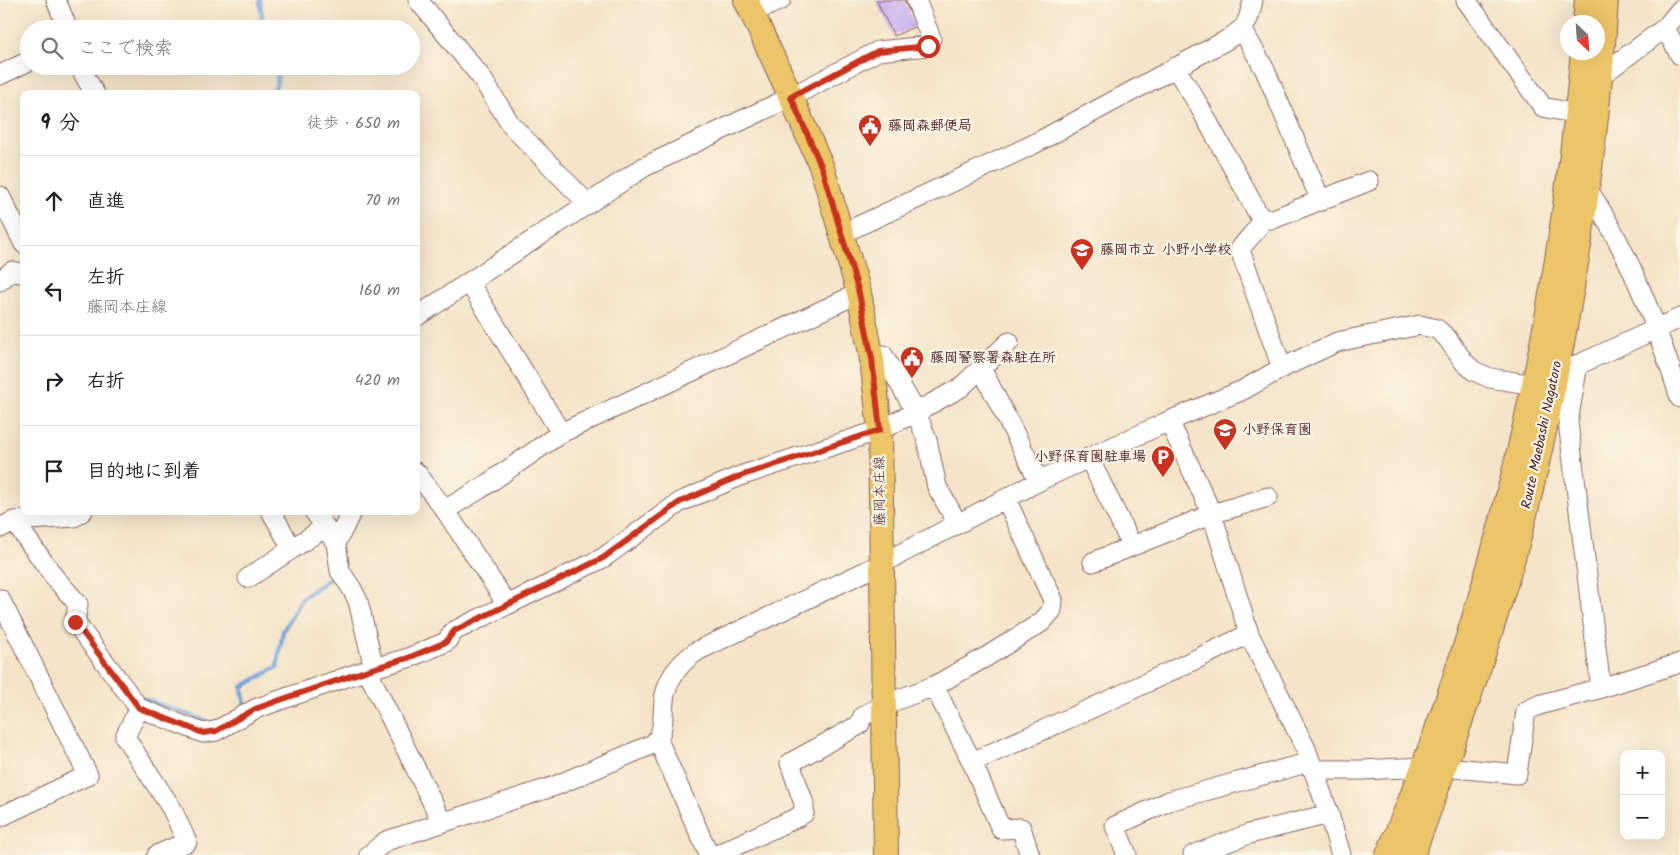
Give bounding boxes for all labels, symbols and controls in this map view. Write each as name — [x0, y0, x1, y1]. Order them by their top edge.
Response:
north arrow — [1560, 15, 1605, 60]
search box — [20, 20, 420, 75]
icon: search — [38, 34, 66, 62]
text: ここで検索 — [78, 34, 173, 64]
route start — [917, 35, 940, 58]
text: 9 分 — [40, 107, 80, 140]
text: 徒歩 · 650 m — [307, 111, 400, 136]
public building icon: 藤岡森郵便局 — [857, 113, 883, 147]
place label: 藤岡森郵便局 — [888, 115, 972, 137]
icon: ahead — [40, 187, 68, 215]
text: 直進 — [87, 187, 125, 217]
text: 70 m — [365, 188, 400, 213]
school or university icon: 藤岡市立 小野小学校 — [1069, 237, 1095, 271]
place label: 藤岡市立 小野小学校 — [1100, 239, 1231, 261]
text: 左折 — [87, 263, 125, 293]
icon: left — [40, 277, 68, 305]
text: 160 m — [359, 278, 400, 303]
text: 藤岡本庄線 — [87, 295, 167, 320]
public building icon: 藤岡警察署森駐在所 — [899, 345, 925, 379]
place label: 藤岡警察署森駐在所 — [930, 347, 1056, 369]
street label: Route Maebashi Nagatoro — [1516, 359, 1568, 511]
icon: right — [40, 367, 68, 395]
text: 右折 — [87, 367, 125, 397]
text: 420 m — [355, 368, 400, 393]
school or university icon: 小野保育園 — [1212, 417, 1238, 451]
place label: 小野保育園 — [1242, 419, 1312, 441]
parking icon: 小野保育園駐車場 — [1150, 444, 1176, 478]
place label: 小野保育園駐車場 — [1034, 446, 1146, 468]
street label: 藤岡本庄線 — [868, 456, 892, 526]
icon: arrive — [40, 457, 68, 485]
text: 目的地に到着 — [87, 457, 201, 487]
route end — [64, 611, 87, 634]
map controls — [1620, 750, 1665, 840]
button: + — [1620, 750, 1665, 795]
button: − — [1620, 795, 1665, 840]

